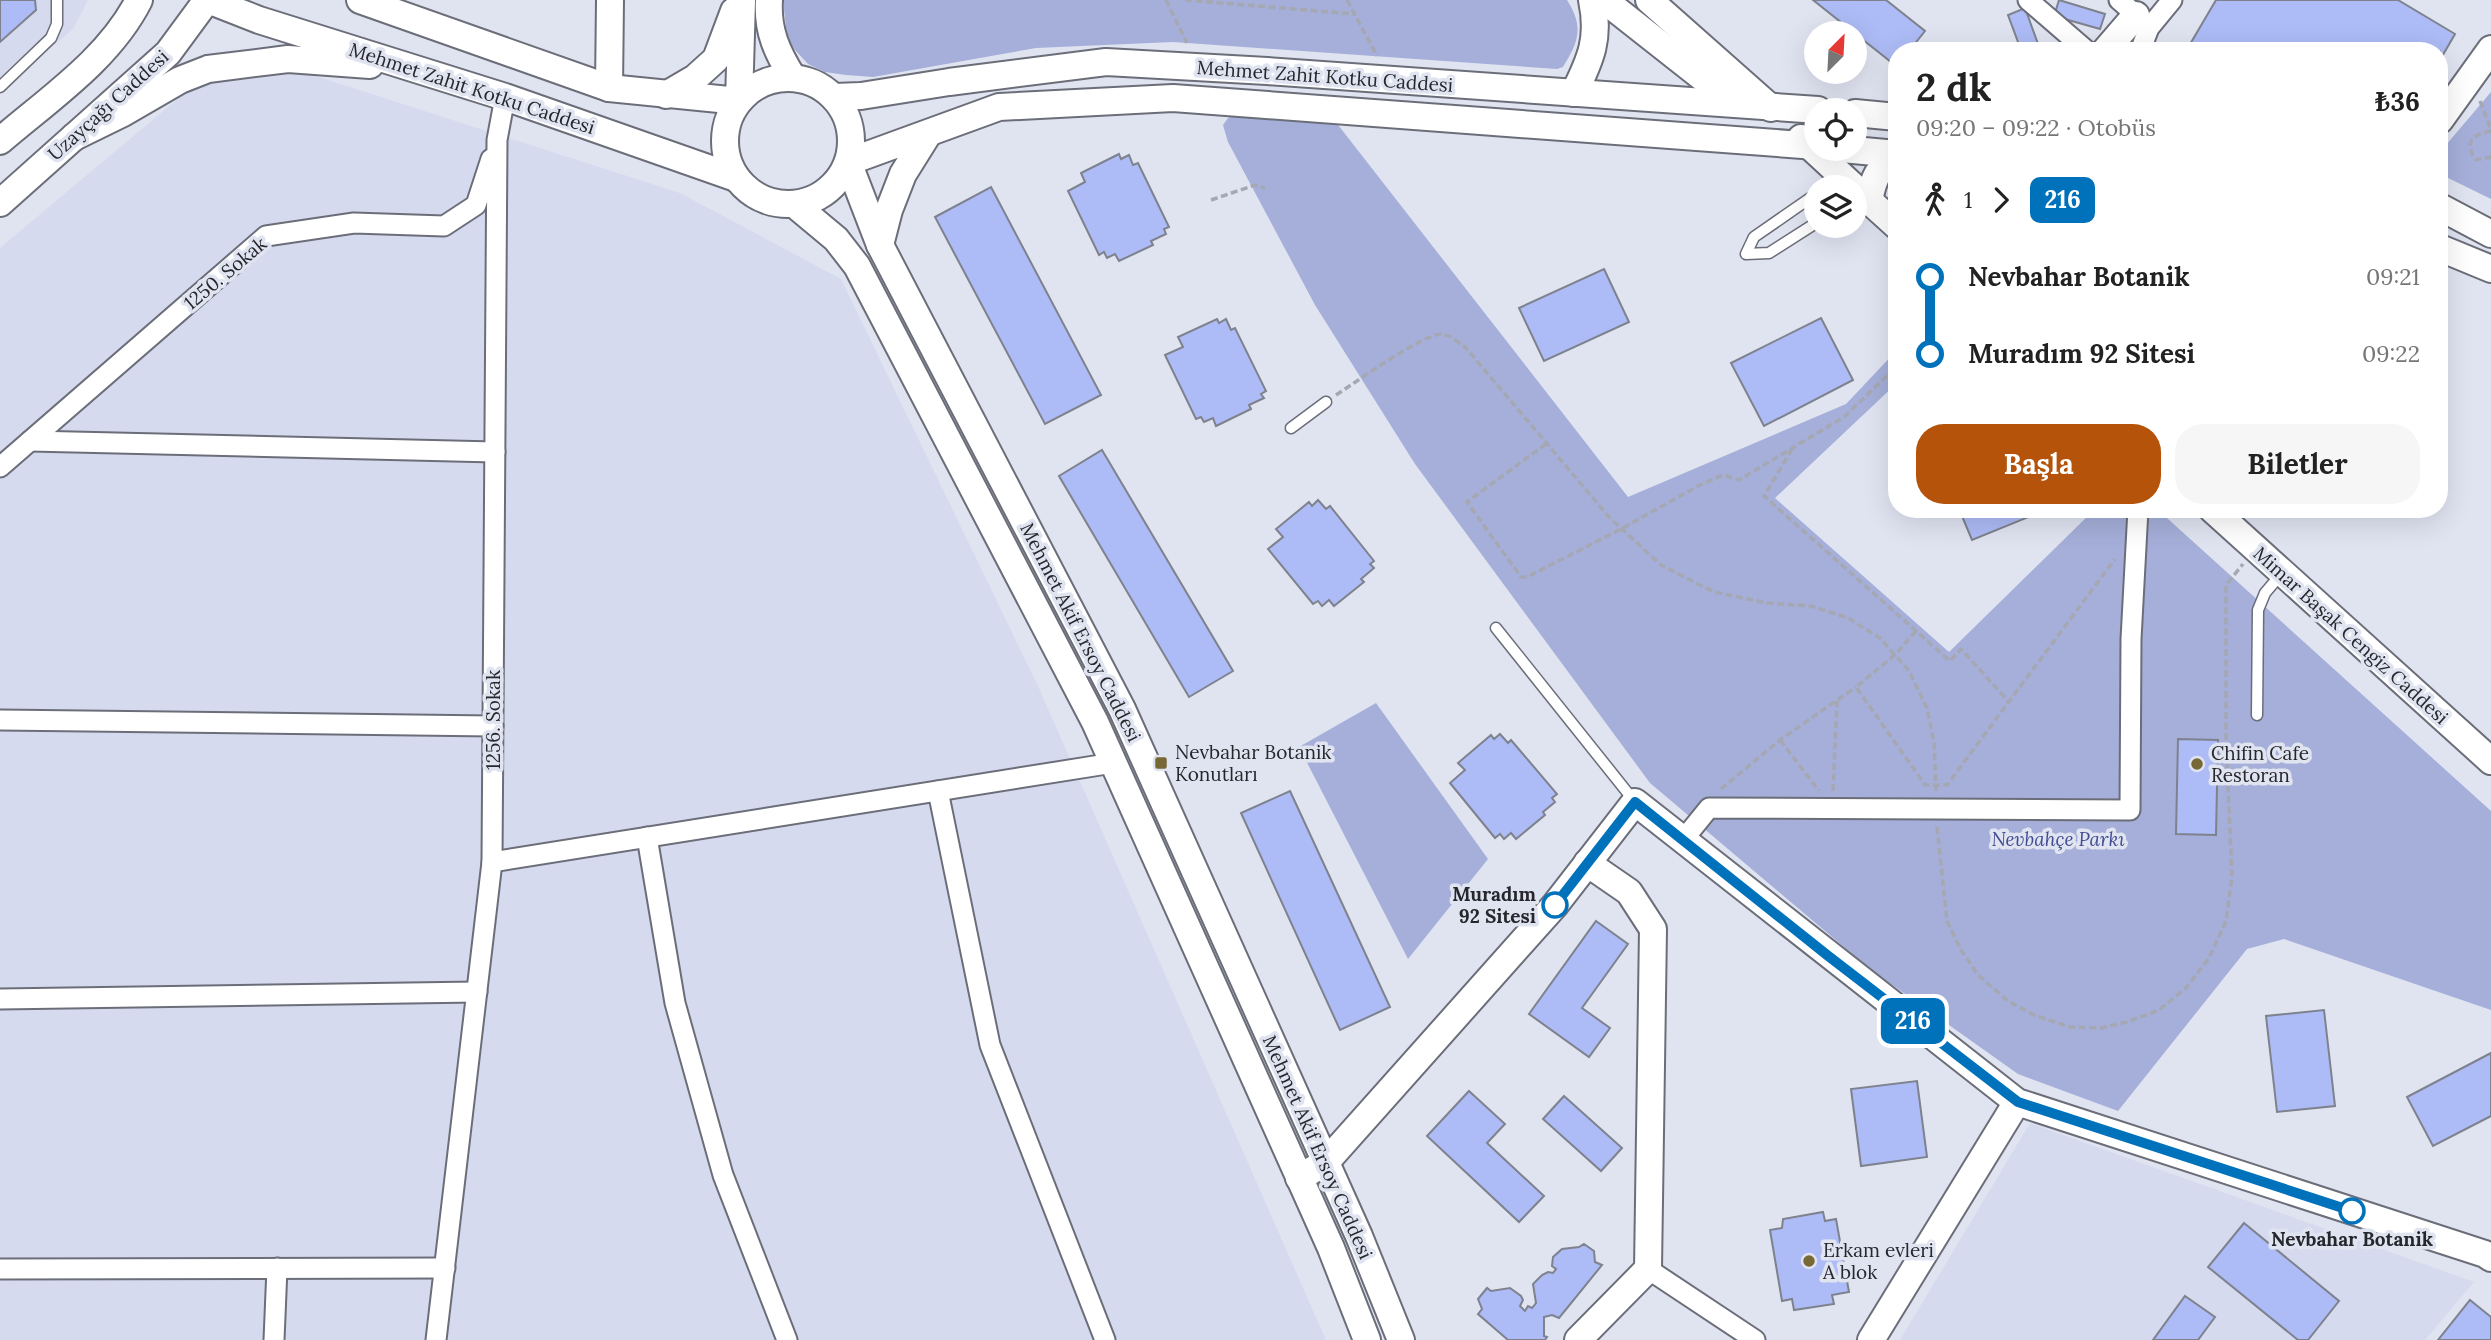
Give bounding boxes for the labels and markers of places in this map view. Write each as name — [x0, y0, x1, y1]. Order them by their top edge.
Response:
place label: Nevbahar Botanik Konutları — [1175, 740, 1332, 786]
place label: Chifin Cafe Restoran — [2211, 741, 2309, 787]
marker: Nevbahar Botanik Konutları — [1153, 755, 1169, 771]
marker: Chifin Cafe Restoran — [2189, 756, 2205, 772]
place label: Muradım 92 Sitesi — [1452, 882, 1537, 928]
marker: Muradım 92 Sitesi — [1542, 892, 1568, 918]
marker: Nevbahar Botanik — [2339, 1198, 2365, 1224]
place label: Nevbahar Botanik — [2271, 1227, 2433, 1251]
place label: Erkam evleri A blok — [1822, 1238, 1934, 1284]
marker: Erkam evleri A blok — [1801, 1253, 1817, 1269]

